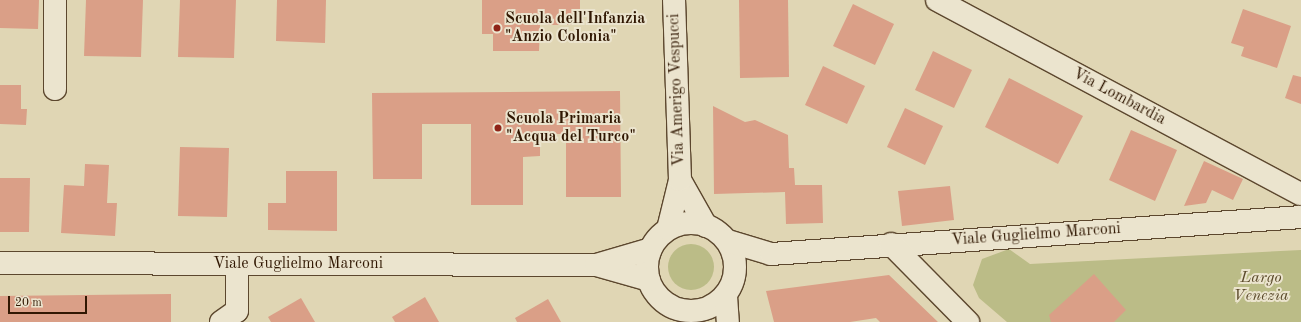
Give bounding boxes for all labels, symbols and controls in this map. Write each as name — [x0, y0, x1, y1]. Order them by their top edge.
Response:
place label: Scuola dell'Infanzia "Anzio Colonia" — [505, 9, 645, 47]
street label: Via Amerigo Vespucci — [665, 13, 689, 167]
marker: Scuola dell'Infanzia "Anzio Colonia" — [492, 23, 502, 33]
street label: Via Lombardia — [1069, 64, 1169, 130]
place label: Scuola Primaria "Acqua del Turco" — [506, 109, 636, 147]
marker: Scuola Primaria "Acqua del Turco" — [493, 123, 503, 133]
street label: Viale Guglielmo Marconi — [951, 219, 1121, 251]
street label: Viale Guglielmo Marconi — [213, 254, 383, 274]
park label: Largo Venezia — [1233, 268, 1289, 306]
scale bar — [10, 288, 89, 314]
text: 20 m — [15, 297, 42, 309]

